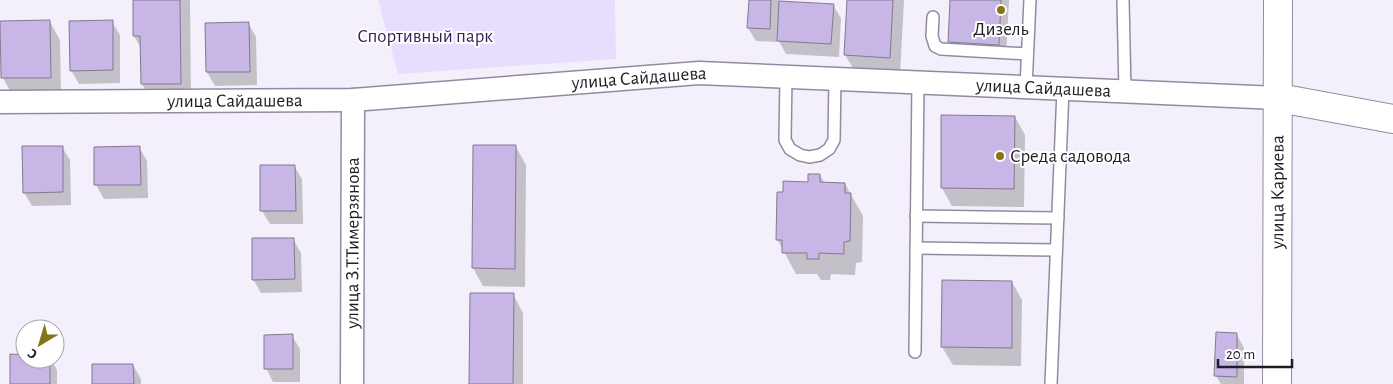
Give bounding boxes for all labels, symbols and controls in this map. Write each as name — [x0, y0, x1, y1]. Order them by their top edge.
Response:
marker: Дизель — [995, 4, 1007, 16]
place label: Дизель — [973, 20, 1029, 39]
park label: Спортивный парк — [357, 27, 493, 46]
street label: улица Сайдашева — [570, 63, 707, 92]
street label: улица Сайдашева — [975, 75, 1112, 100]
street label: улица Сайдашева — [166, 91, 303, 111]
street label: улица Кариева — [1268, 135, 1287, 250]
place label: Среда садовода — [1010, 147, 1131, 166]
marker: Среда садовода — [994, 150, 1006, 162]
street label: улица З.Т.Тимерзянова — [343, 157, 362, 330]
north arrow — [15, 319, 65, 369]
scale bar — [1218, 336, 1292, 368]
text: С — [25, 345, 40, 361]
text: 20 m — [1226, 347, 1255, 362]

